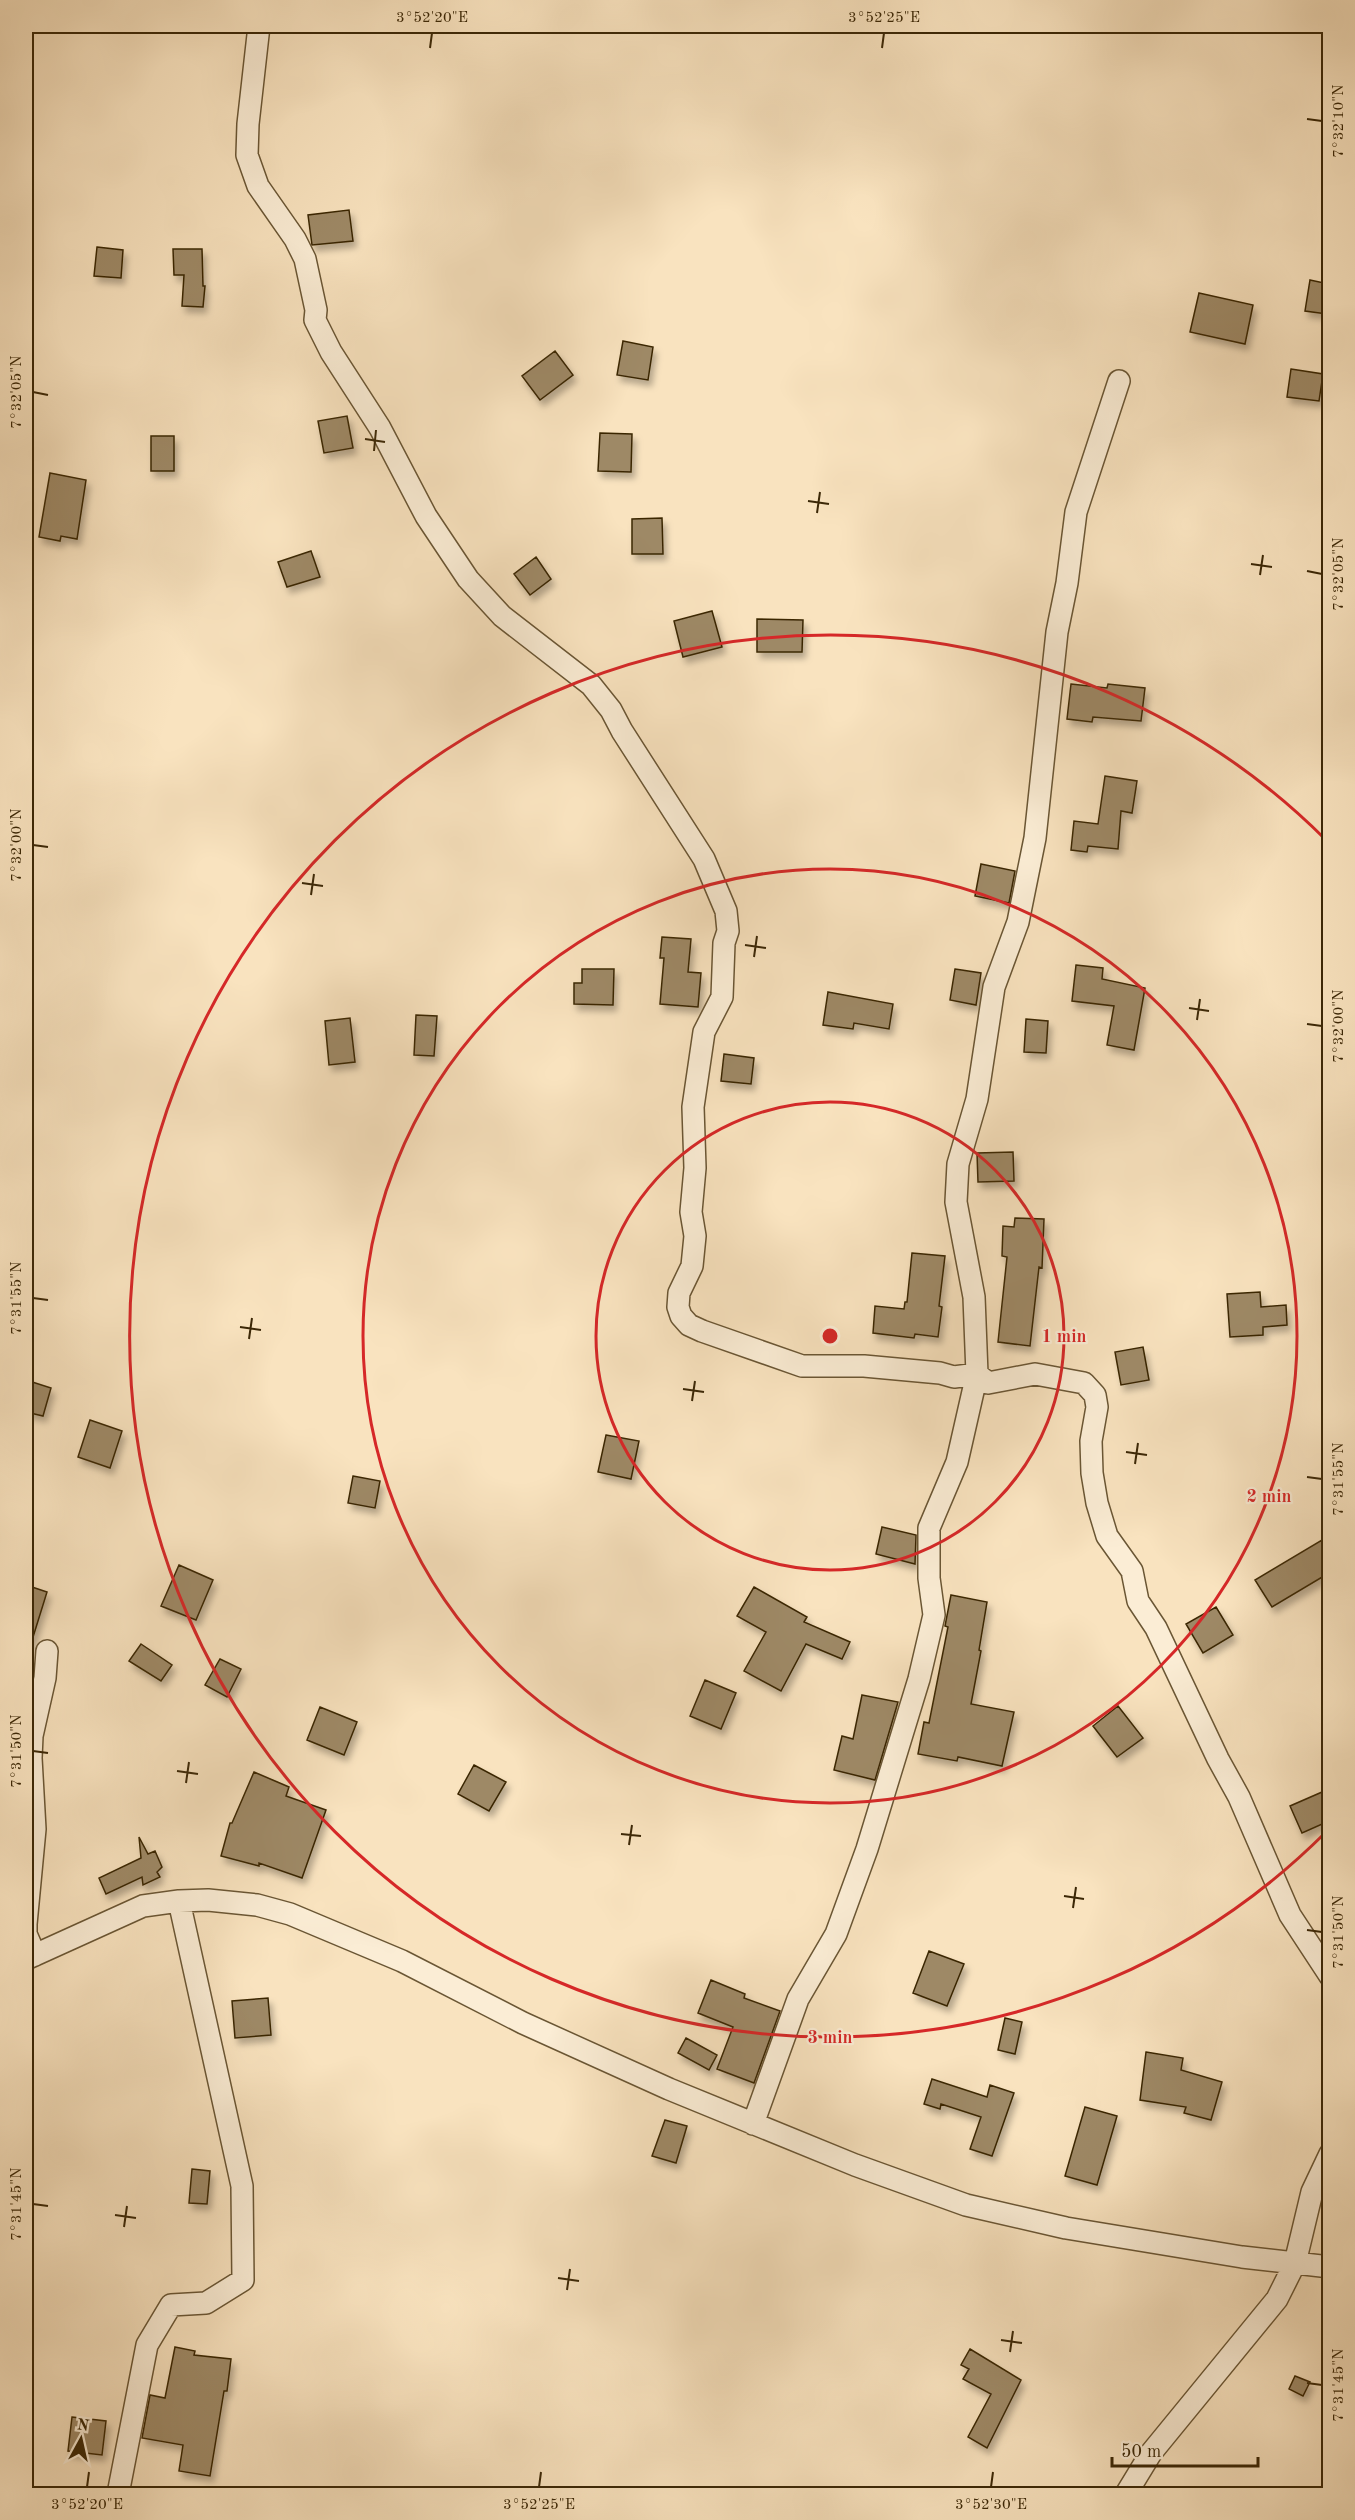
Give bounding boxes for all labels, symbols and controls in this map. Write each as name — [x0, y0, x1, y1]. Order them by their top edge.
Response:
text: 3°52'20"E — [396, 11, 468, 26]
text: 3°52'25"E — [848, 11, 920, 26]
text: 7°32'10"N — [1332, 84, 1347, 158]
text: 7°32'05"N — [10, 355, 25, 429]
text: 7°32'05"N — [1332, 537, 1347, 611]
text: 7°32'00"N — [10, 808, 25, 882]
text: 7°32'00"N — [1332, 989, 1347, 1063]
text: 7°31'55"N — [10, 1261, 25, 1335]
centre of rings — [820, 1326, 840, 1346]
text: 1 min — [1041, 1328, 1087, 1346]
text: 7°31'55"N — [1332, 1442, 1347, 1516]
text: 2 min — [1246, 1488, 1292, 1506]
text: 7°31'50"N — [10, 1714, 25, 1788]
text: 7°31'50"N — [1332, 1895, 1347, 1969]
text: 3 min — [807, 2029, 853, 2047]
text: 7°31'45"N — [10, 2167, 25, 2241]
text: 7°31'45"N — [1332, 2348, 1347, 2422]
north arrow — [51, 2409, 111, 2469]
text: N — [76, 2417, 91, 2435]
scale bar — [1112, 2430, 1258, 2468]
text: 50 m — [1121, 2443, 1161, 2461]
text: 3°52'20"E — [51, 2498, 123, 2513]
text: 3°52'25"E — [503, 2498, 575, 2513]
text: 3°52'30"E — [955, 2498, 1027, 2513]

